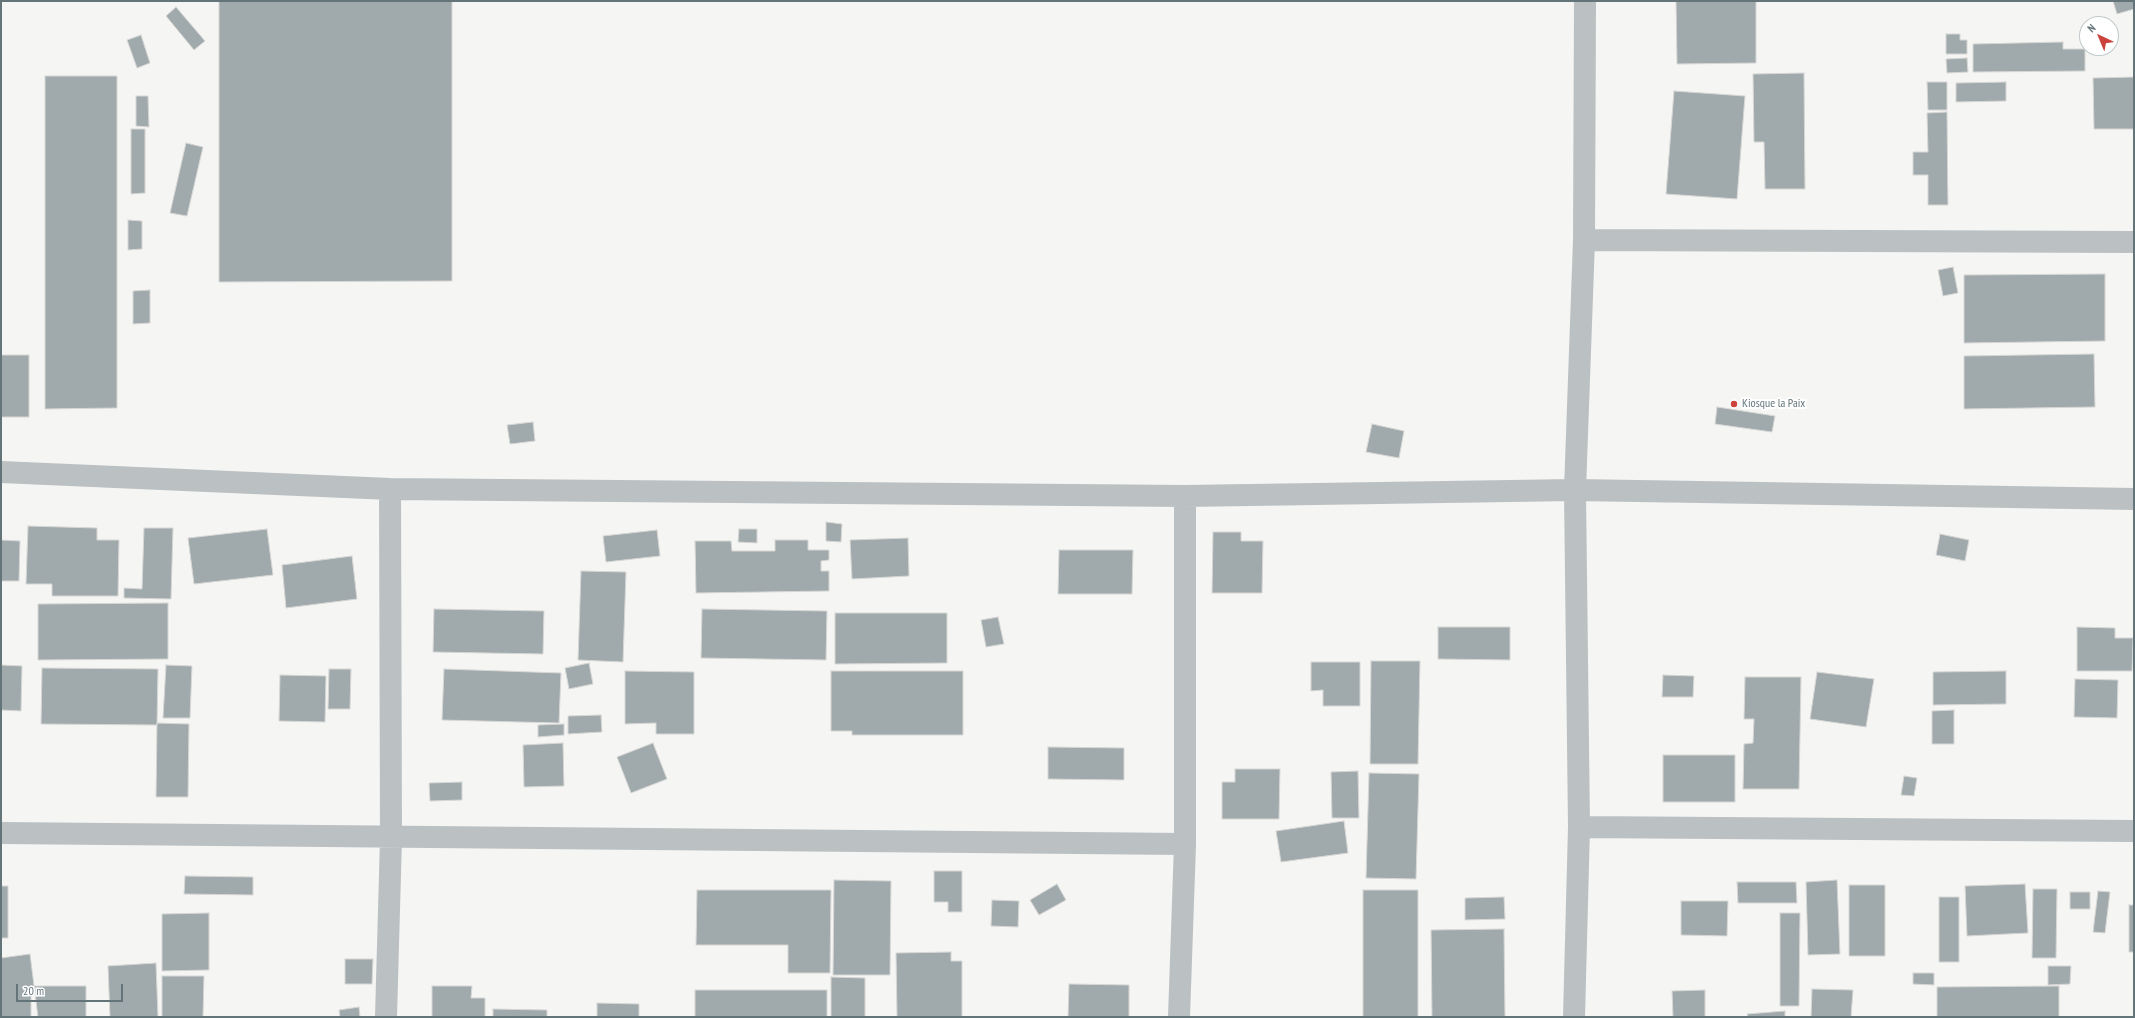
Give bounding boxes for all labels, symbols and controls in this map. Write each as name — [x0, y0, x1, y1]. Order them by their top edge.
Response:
north arrow — [2079, 16, 2119, 56]
text: N — [2084, 21, 2098, 35]
place label: Kiosque la Paix — [1742, 397, 1805, 411]
marker: Kiosque la Paix — [1729, 399, 1739, 409]
scale bar — [18, 976, 125, 1002]
text: 20 m — [23, 983, 44, 998]

